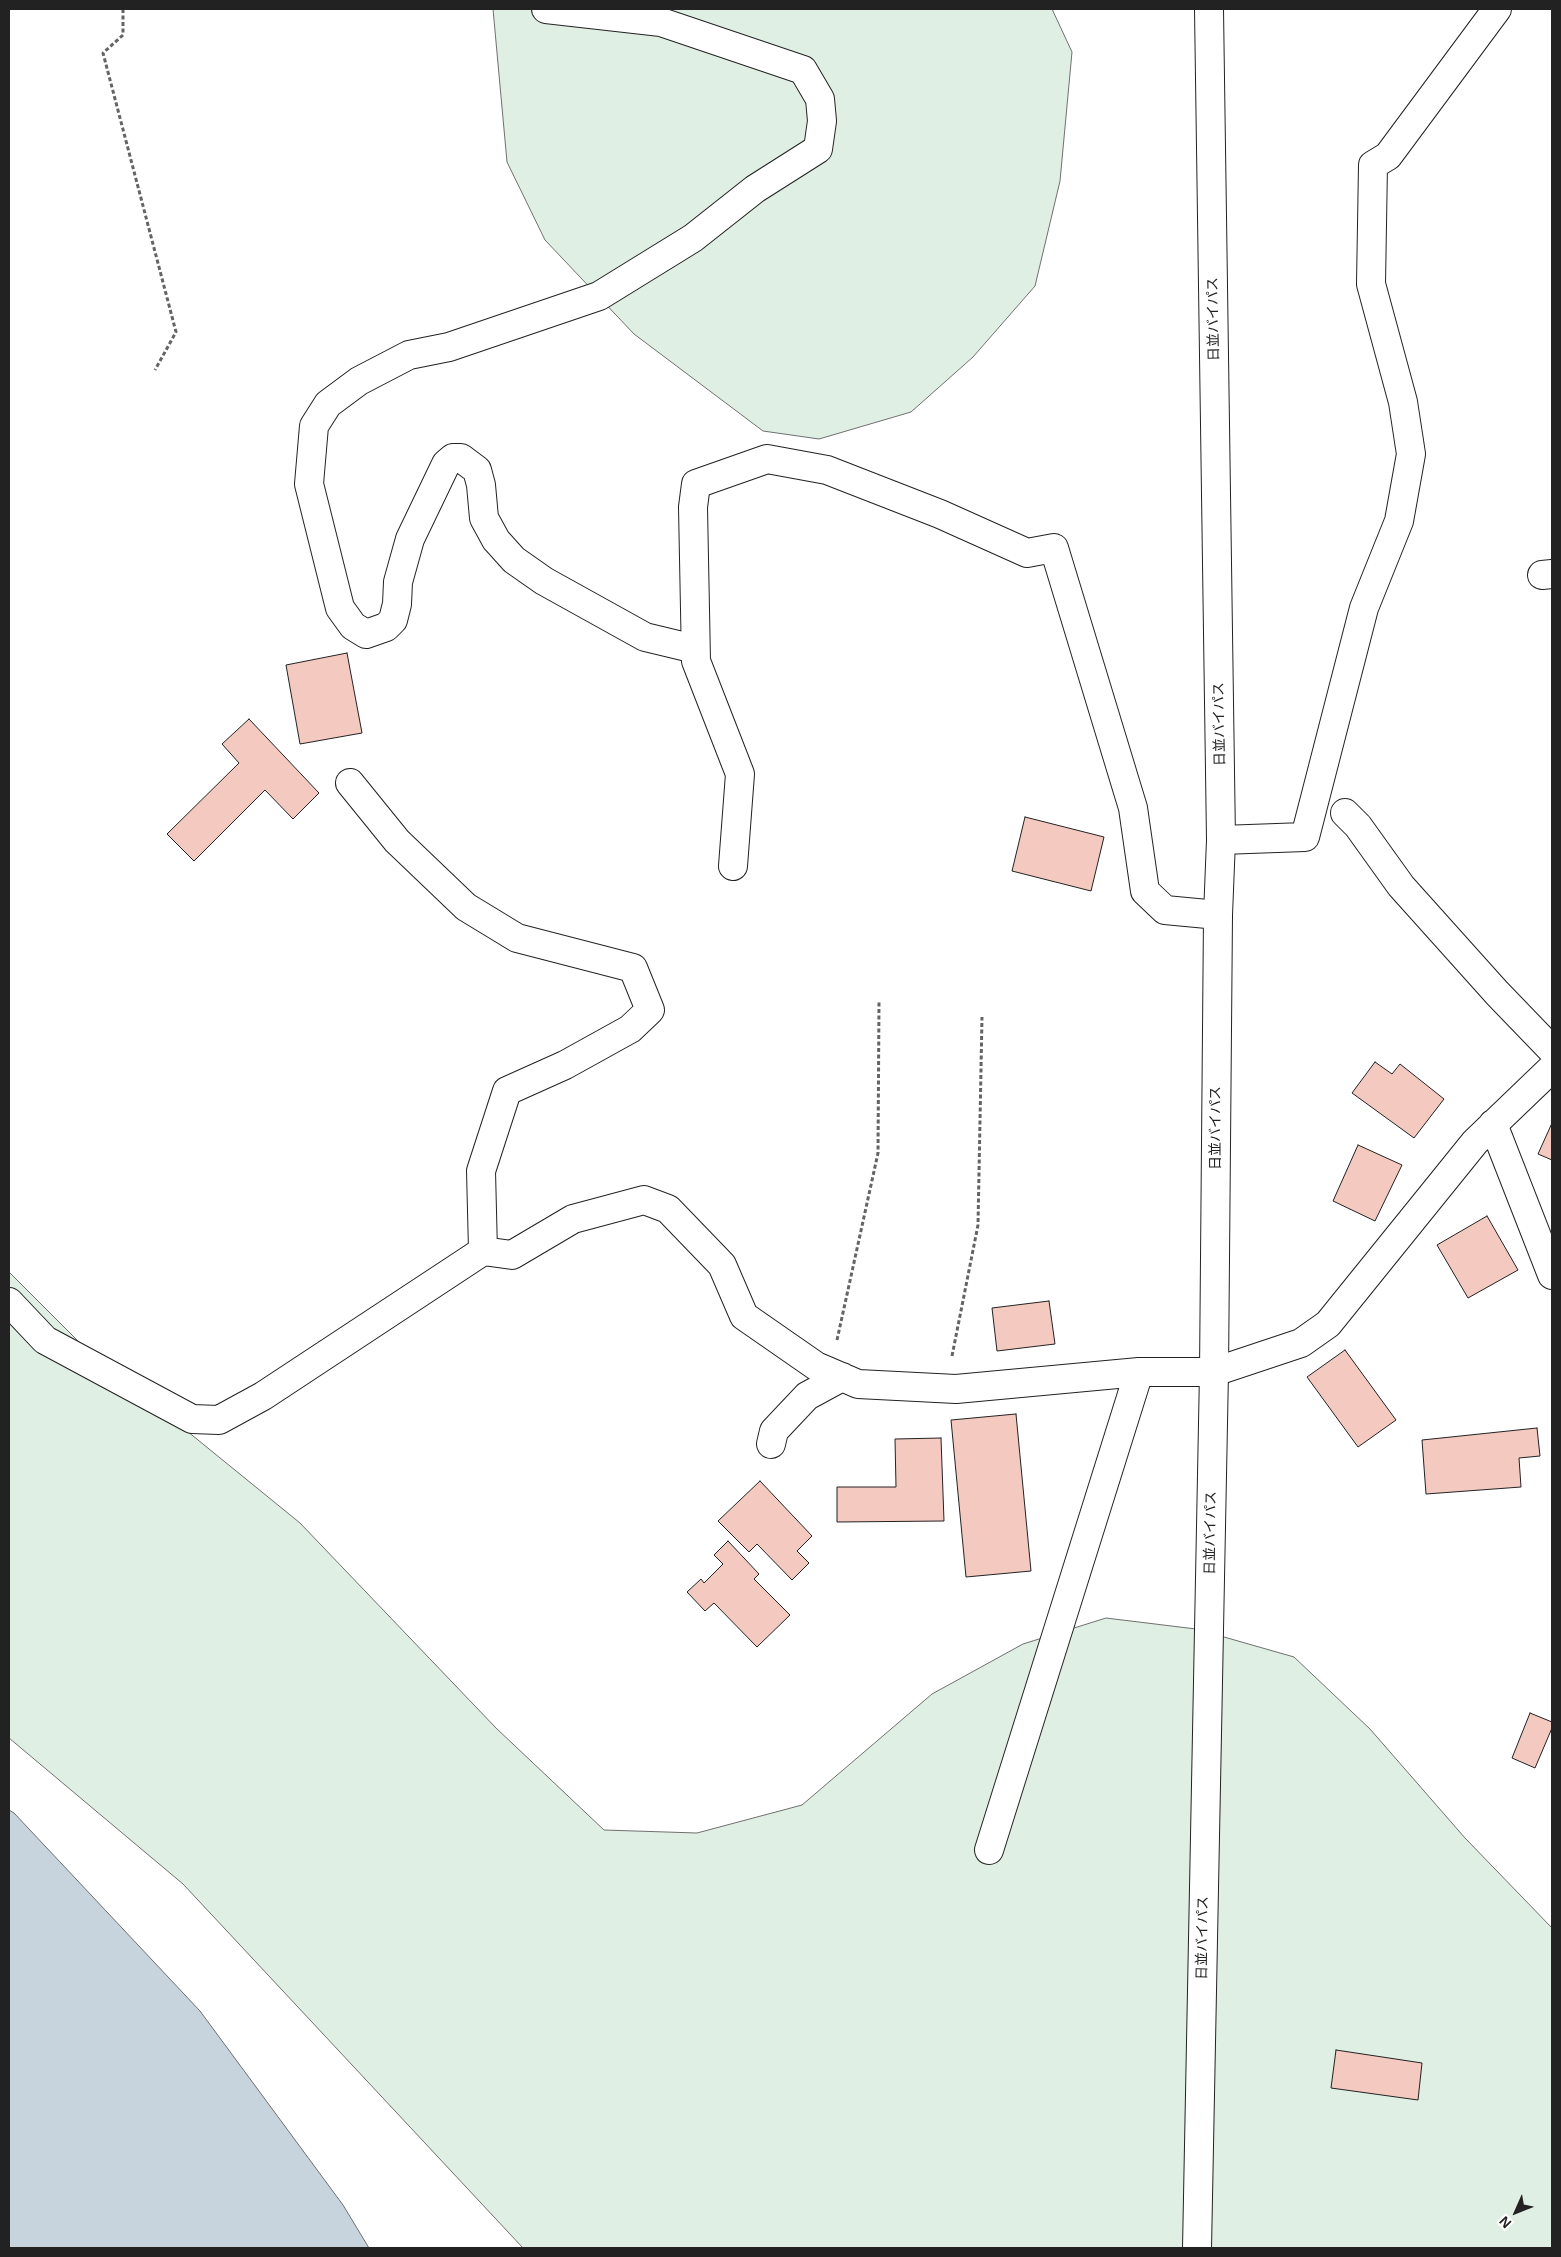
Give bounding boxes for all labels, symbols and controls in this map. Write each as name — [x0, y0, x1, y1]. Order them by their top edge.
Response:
street label: 日並バイパス — [1205, 277, 1223, 361]
street label: 日並バイパス — [1211, 682, 1229, 766]
street label: 日並バイパス — [1208, 1086, 1224, 1170]
street label: 日並バイパス — [1202, 1491, 1220, 1575]
street label: 日並バイパス — [1194, 1896, 1212, 1980]
north arrow — [1491, 2187, 1541, 2237]
text: N — [1496, 2213, 1514, 2232]

